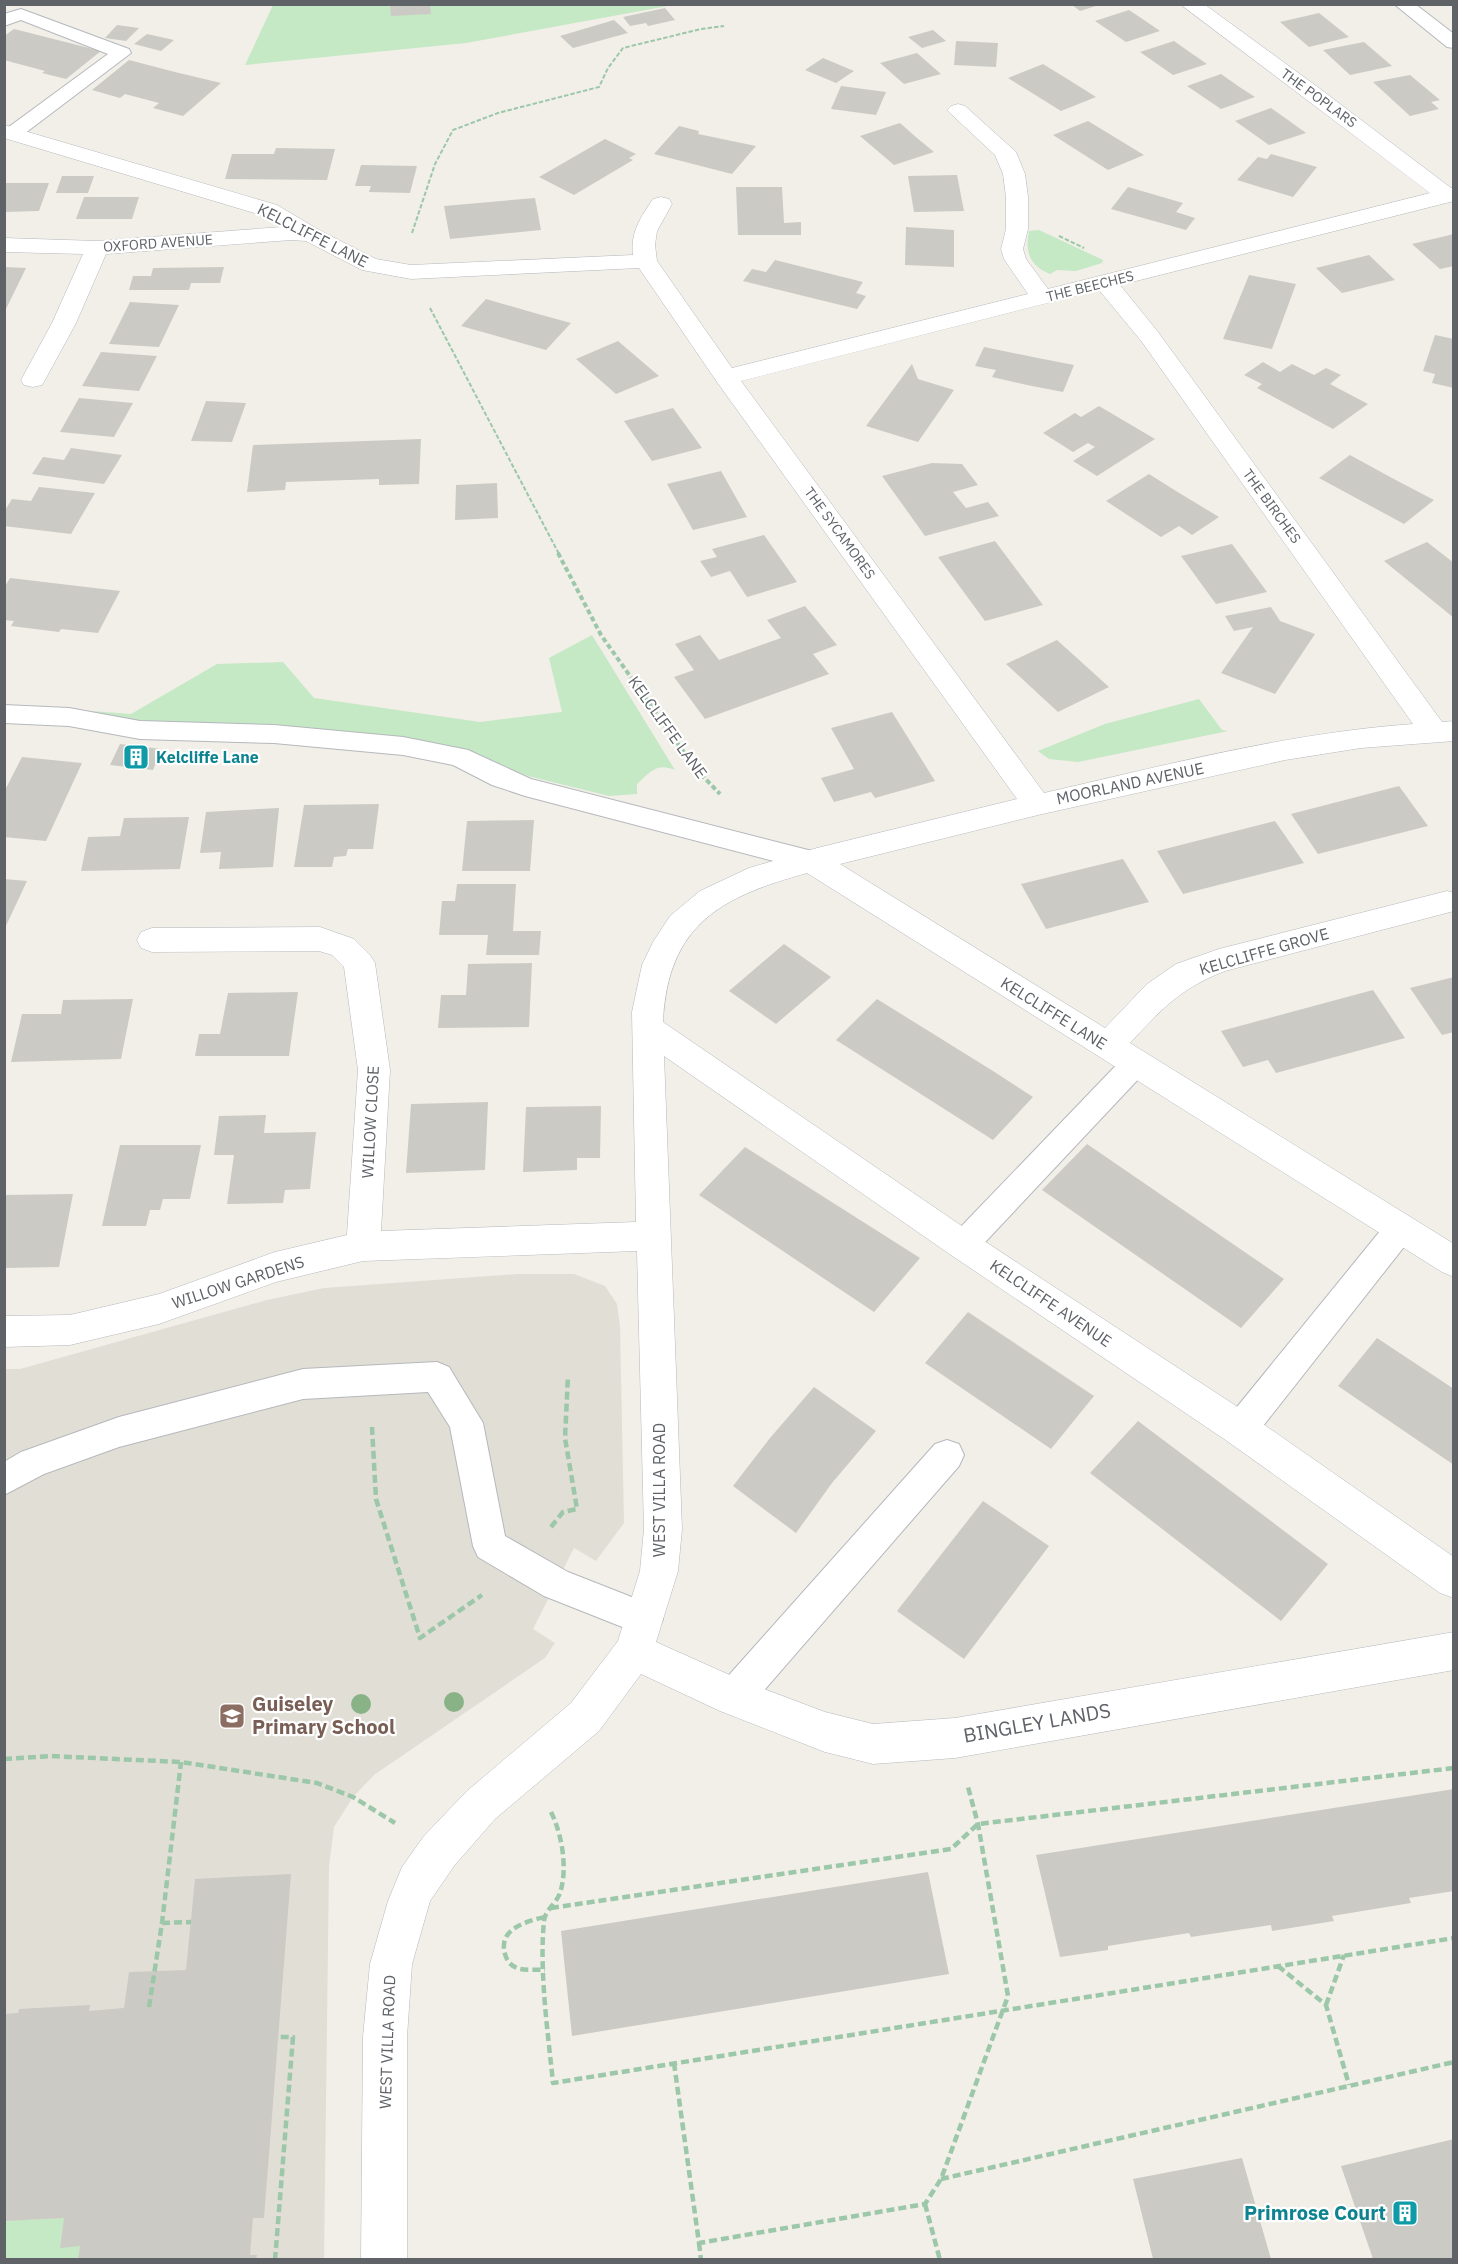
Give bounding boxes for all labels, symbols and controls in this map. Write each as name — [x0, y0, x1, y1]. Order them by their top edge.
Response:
street label: THE POPLARS — [1277, 64, 1361, 132]
street label: KELCLIFFE LANE — [254, 198, 372, 272]
street label: OXFORD AVENUE — [102, 230, 214, 256]
street label: THE BEECHES — [1044, 266, 1136, 306]
street label: THE BIRCHES — [1239, 465, 1305, 547]
street label: THE SYCAMORES — [801, 483, 879, 583]
street label: KELCLIFFE LANE — [624, 672, 712, 782]
building icon: Kelcliffe Lane — [121, 742, 151, 772]
place label: Kelcliffe Lane — [156, 747, 259, 767]
street label: MOORLAND AVENUE — [1054, 758, 1206, 808]
street label: KELCLIFFE GROVE — [1197, 923, 1331, 979]
street label: KELCLIFFE LANE — [997, 972, 1111, 1054]
street label: WILLOW CLOSE — [357, 1065, 383, 1179]
street label: WILLOW GARDENS — [169, 1251, 307, 1313]
street label: KELCLIFFE AVENUE — [986, 1255, 1116, 1351]
street label: WEST VILLA ROAD — [649, 1423, 669, 1557]
place label: Guiseley Primary School — [252, 1690, 395, 1740]
street label: BINGLEY LANDS — [961, 1696, 1113, 1749]
school or university icon: Guiseley Primary School — [217, 1701, 247, 1731]
street label: WEST VILLA ROAD — [375, 1975, 399, 2109]
building icon: Primrose Court — [1390, 2198, 1420, 2228]
place label: Primrose Court — [1244, 2199, 1386, 2226]

